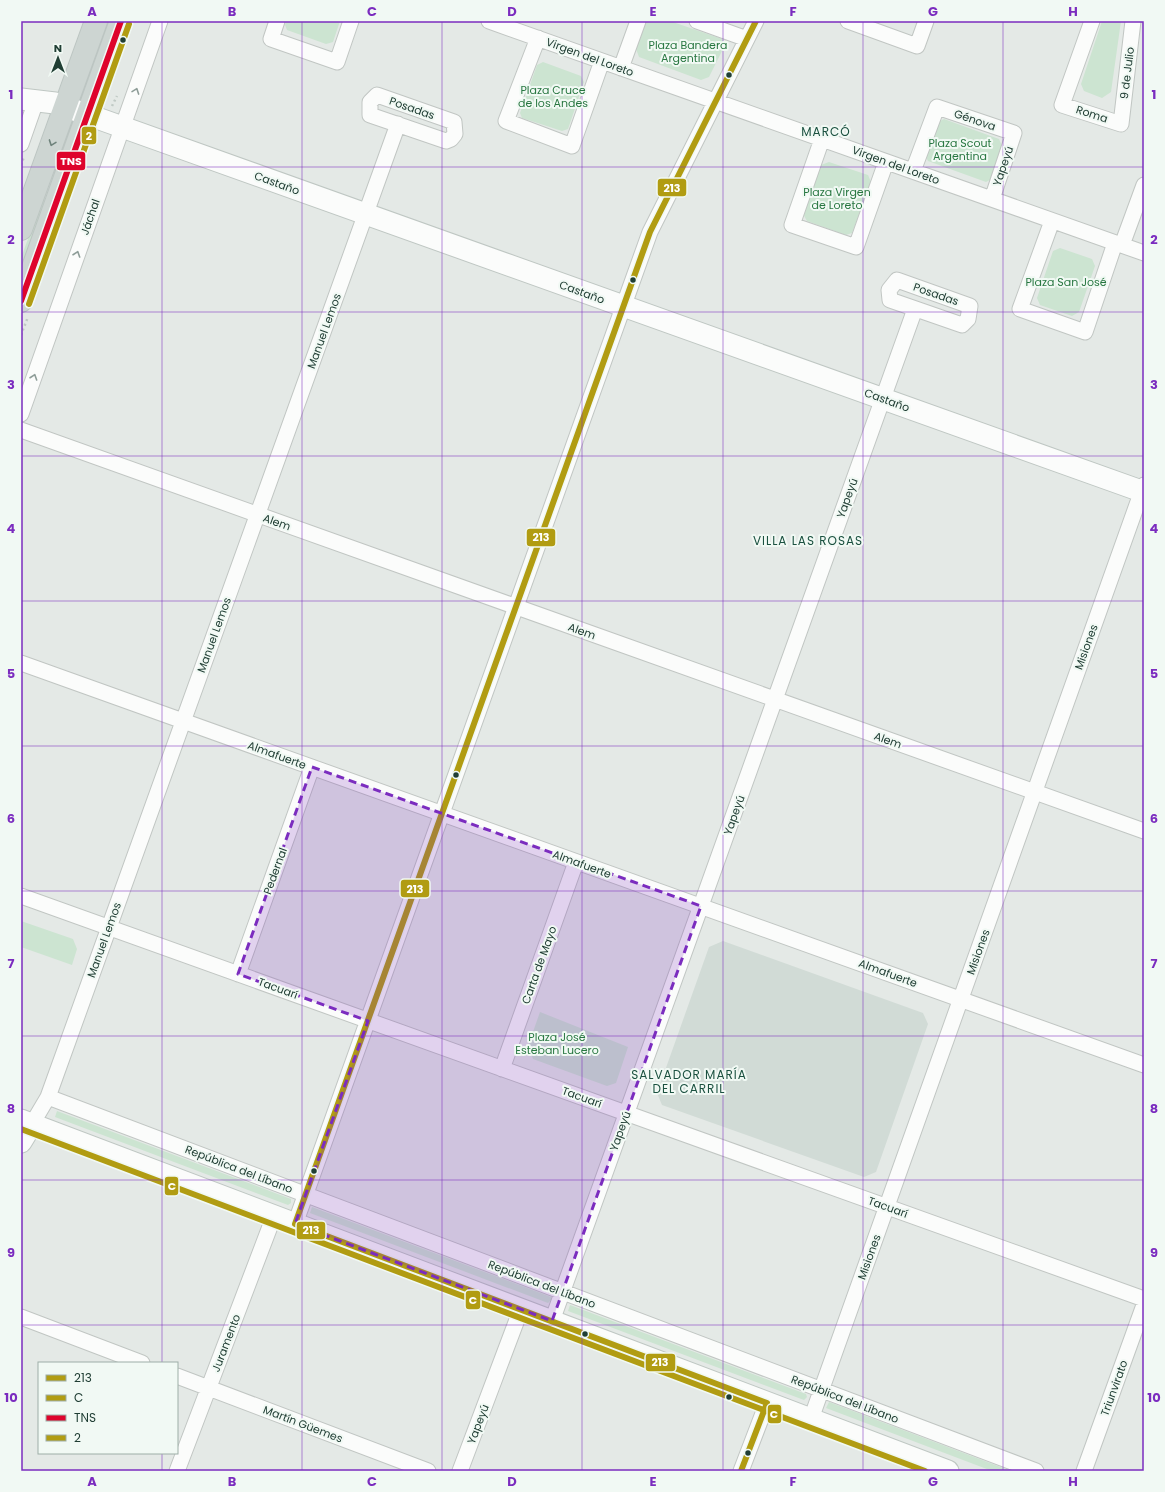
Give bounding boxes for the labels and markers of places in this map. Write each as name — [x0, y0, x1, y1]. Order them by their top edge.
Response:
unlabelled marker — [118, 35, 128, 45]
unlabelled marker — [724, 70, 734, 80]
unlabelled marker — [628, 275, 638, 285]
unlabelled marker — [451, 770, 461, 780]
unlabelled marker — [309, 1166, 319, 1176]
unlabelled marker — [580, 1329, 590, 1339]
unlabelled marker — [724, 1392, 734, 1402]
unlabelled marker — [743, 1448, 753, 1458]

